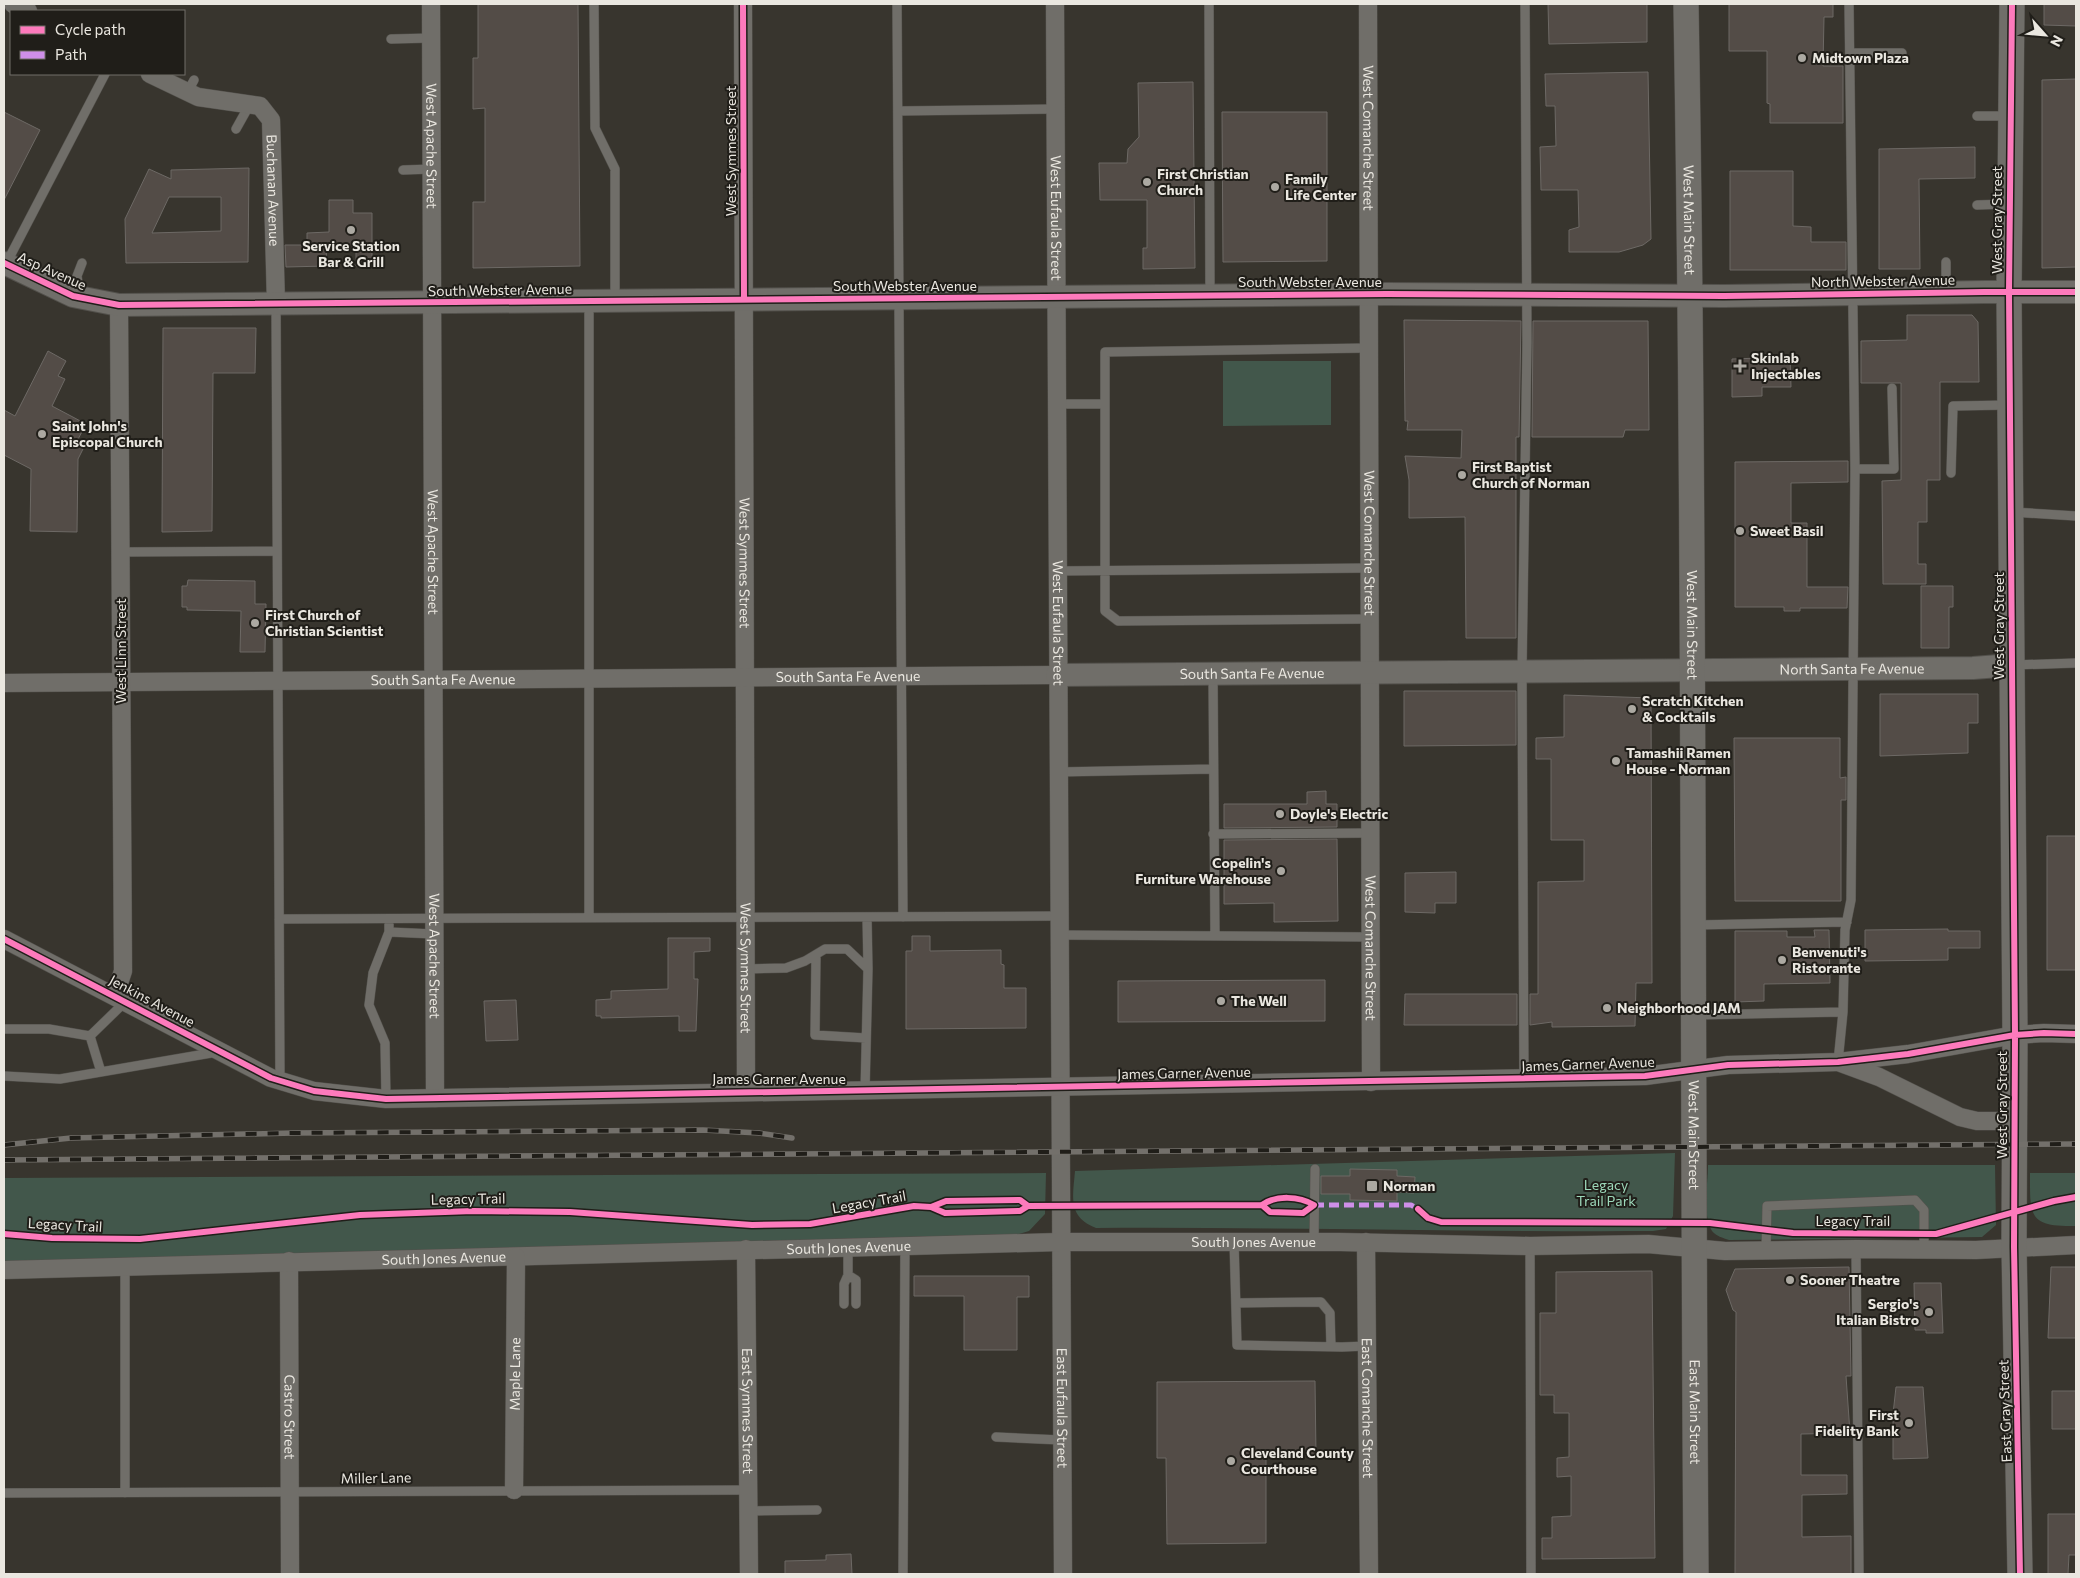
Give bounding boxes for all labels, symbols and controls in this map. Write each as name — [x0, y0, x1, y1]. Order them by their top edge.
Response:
legend — [10, 10, 185, 75]
north arrow — [2020, 10, 2070, 60]
text: Cycle path — [55, 20, 126, 38]
text: N — [2047, 33, 2067, 50]
text: Path — [55, 45, 87, 63]
place label: Midtown Plaza — [1812, 49, 1909, 66]
marker: Midtown Plaza — [1796, 52, 1808, 64]
street label: West Comanche Street — [1360, 65, 1378, 211]
street label: West Apache Street — [423, 83, 441, 209]
street label: West Symmes Street — [722, 85, 739, 217]
street label: Buchanan Avenue — [263, 134, 283, 246]
street label: West Eufaula Street — [1048, 155, 1065, 281]
place label: First Christian Church — [1157, 165, 1249, 198]
street label: West Main Street — [1680, 165, 1699, 275]
street label: West Gray Street — [1988, 166, 2005, 274]
place label: Family Life Center — [1285, 170, 1357, 203]
marker: First Christian Church — [1141, 176, 1153, 188]
marker: Family Life Center — [1269, 181, 1281, 193]
marker: Service Station Bar & Grill — [345, 224, 357, 236]
place label: Service Station Bar & Grill — [302, 237, 400, 270]
street label: Asp Avenue — [15, 248, 89, 293]
street label: North Webster Avenue — [1811, 271, 1955, 290]
street label: South Webster Avenue — [1238, 273, 1382, 290]
street label: South Webster Avenue — [833, 277, 977, 294]
street label: South Webster Avenue — [428, 280, 572, 299]
place label: Skinlab Injectables — [1751, 349, 1821, 382]
marker: Skinlab Injectables — [1733, 359, 1747, 373]
place label: Saint John's Episcopal Church — [52, 417, 162, 450]
marker: Saint John's Episcopal Church — [36, 428, 48, 440]
place label: First Baptist Church of Norman — [1472, 458, 1590, 491]
marker: First Baptist Church of Norman — [1456, 469, 1468, 481]
street label: West Comanche Street — [1361, 470, 1379, 616]
street label: West Apache Street — [425, 489, 442, 615]
street label: West Symmes Street — [736, 497, 754, 629]
place label: Sweet Basil — [1750, 522, 1824, 539]
marker: Sweet Basil — [1734, 525, 1746, 537]
street label: West Eufaula Street — [1050, 560, 1067, 686]
street label: West Main Street — [1684, 570, 1701, 680]
street label: West Gray Street — [1990, 572, 2007, 680]
street label: West Linn Street — [112, 598, 129, 704]
place label: First Church of Christian Scientist — [265, 606, 384, 639]
marker: First Church of Christian Scientist — [249, 617, 261, 629]
street label: North Santa Fe Avenue — [1779, 659, 1924, 677]
street label: South Santa Fe Avenue — [1180, 664, 1324, 682]
street label: South Santa Fe Avenue — [776, 667, 920, 685]
street label: South Santa Fe Avenue — [371, 670, 515, 688]
place label: Scratch Kitchen & Cocktails — [1642, 692, 1744, 725]
marker: Scratch Kitchen & Cocktails — [1626, 703, 1638, 715]
place label: Tamashii Ramen House - Norman — [1626, 744, 1731, 777]
marker: Tamashii Ramen House - Norman — [1610, 755, 1622, 767]
place label: Doyle's Electric — [1290, 805, 1388, 822]
marker: Doyle's Electric — [1274, 808, 1286, 820]
place label: Copelin's Furniture Warehouse — [1135, 854, 1271, 887]
marker: Copelin's Furniture Warehouse — [1275, 865, 1287, 877]
street label: West Comanche Street — [1362, 875, 1380, 1021]
street label: West Apache Street — [426, 893, 444, 1019]
street label: West Symmes Street — [737, 902, 755, 1034]
place label: Benvenuti's Ristorante — [1792, 943, 1867, 976]
marker: Benvenuti's Ristorante — [1776, 954, 1788, 966]
street label: Jenkins Avenue — [107, 971, 198, 1030]
place label: The Well — [1231, 992, 1287, 1009]
marker: The Well — [1215, 995, 1227, 1007]
place label: Neighborhood JAM — [1617, 999, 1741, 1016]
marker: Neighborhood JAM — [1601, 1002, 1613, 1014]
street label: West Gray Street — [1993, 1051, 2010, 1159]
street label: James Garner Avenue — [1521, 1053, 1655, 1074]
street label: James Garner Avenue — [1117, 1063, 1251, 1082]
street label: James Garner Avenue — [712, 1070, 846, 1087]
street label: West Main Street — [1686, 1080, 1703, 1190]
park label: Legacy Trail Park — [1576, 1176, 1636, 1209]
place label: Norman — [1383, 1177, 1435, 1194]
marker: Norman — [1365, 1179, 1379, 1193]
street label: Legacy Trail — [831, 1187, 907, 1216]
street label: Legacy Trail — [430, 1189, 506, 1208]
street label: Legacy Trail — [1816, 1212, 1890, 1229]
street label: Legacy Trail — [27, 1214, 103, 1235]
street label: South Jones Avenue — [1191, 1233, 1316, 1250]
street label: South Jones Avenue — [786, 1237, 911, 1257]
street label: South Jones Avenue — [381, 1248, 506, 1268]
place label: Sooner Theatre — [1800, 1271, 1900, 1288]
marker: Sooner Theatre — [1784, 1274, 1796, 1286]
place label: Sergio's Italian Bistro — [1836, 1295, 1919, 1328]
marker: Sergio's Italian Bistro — [1923, 1306, 1935, 1318]
street label: Maple Lane — [506, 1337, 523, 1411]
street label: East Comanche Street — [1359, 1338, 1377, 1479]
street label: East Symmes Street — [739, 1348, 757, 1474]
street label: East Eufaula Street — [1054, 1348, 1071, 1468]
street label: East Main Street — [1687, 1359, 1704, 1465]
street label: East Gray Street — [1994, 1359, 2015, 1463]
street label: Castro Street — [281, 1374, 299, 1460]
place label: First Fidelity Bank — [1815, 1406, 1899, 1439]
marker: First Fidelity Bank — [1903, 1417, 1915, 1429]
place label: Cleveland County Courthouse — [1241, 1444, 1354, 1477]
marker: Cleveland County Courthouse — [1225, 1455, 1237, 1467]
street label: Miller Lane — [341, 1468, 411, 1487]

